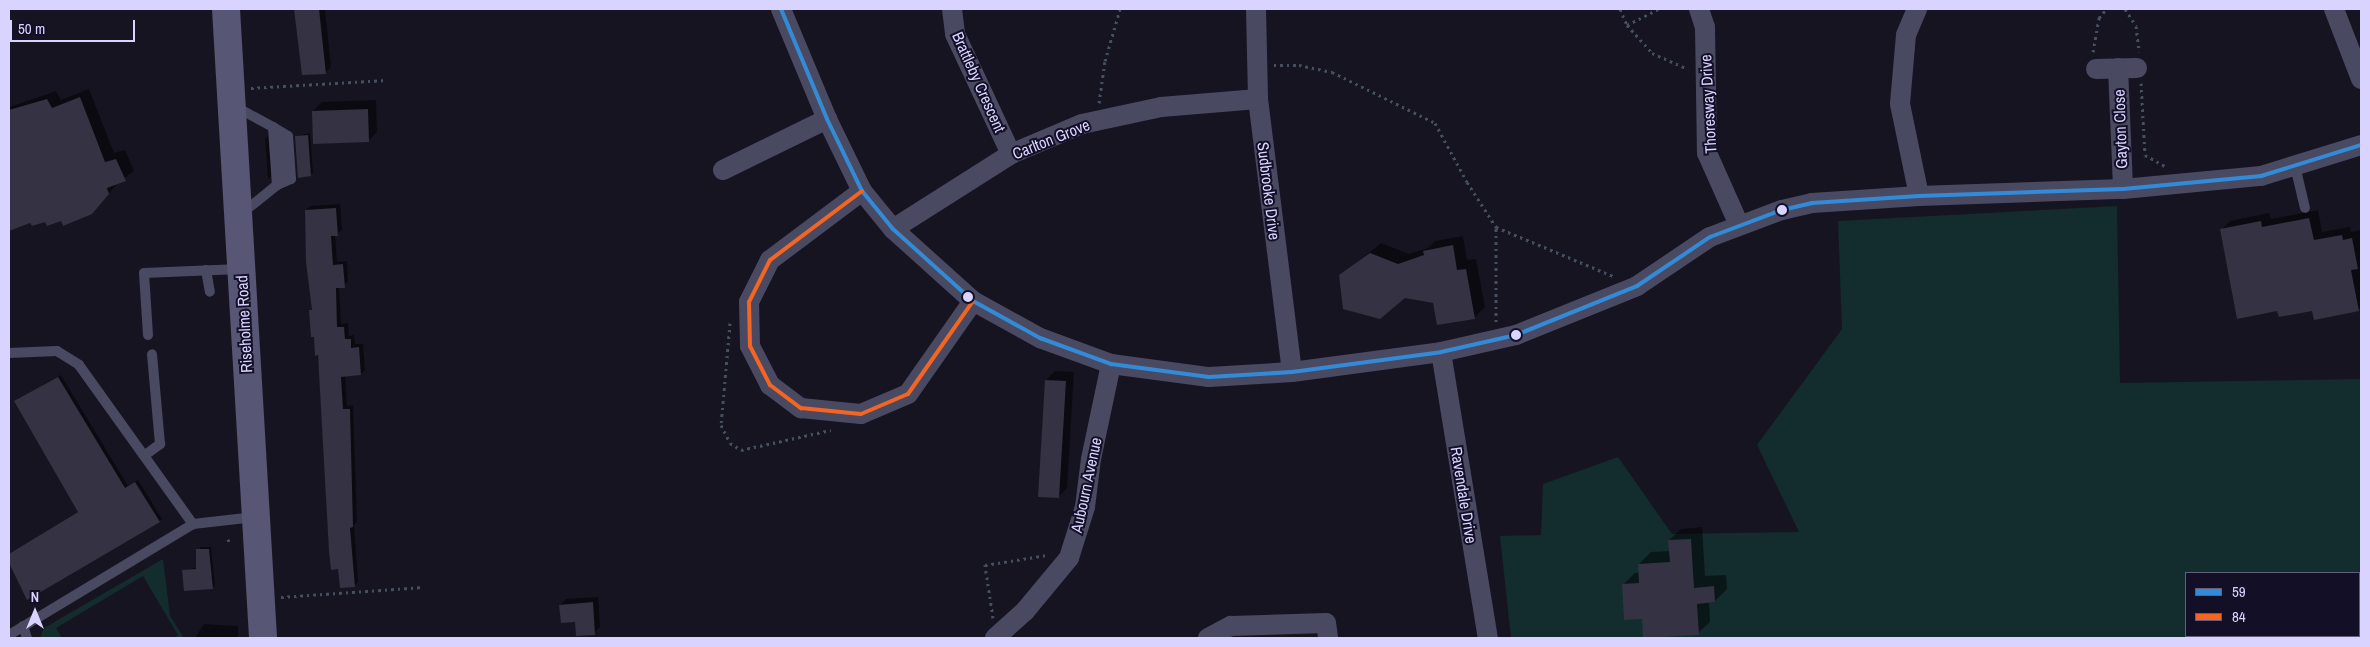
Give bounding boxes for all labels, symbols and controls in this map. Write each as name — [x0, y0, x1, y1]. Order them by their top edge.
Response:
scale bar — [12, 10, 138, 42]
text: 50 m — [18, 18, 45, 39]
street label: Brattleby Crescent — [948, 29, 1010, 135]
street label: Thoresway Drive — [1696, 54, 1720, 154]
street label: Gayton Close — [2109, 89, 2131, 169]
street label: Carlton Grove — [1010, 115, 1092, 163]
street label: Sudbrooke Drive — [1253, 141, 1285, 241]
unlabelled marker — [1777, 205, 1787, 215]
street label: Riseholme Road — [232, 275, 256, 373]
unlabelled marker — [963, 292, 973, 302]
unlabelled marker — [1511, 330, 1521, 340]
street label: Aubourn Avenue — [1066, 435, 1106, 535]
street label: Ravendale Drive — [1447, 445, 1481, 545]
legend — [2185, 572, 2360, 637]
text: 59 — [2232, 581, 2246, 602]
north arrow — [10, 587, 60, 637]
text: N — [31, 588, 39, 606]
text: 84 — [2232, 606, 2246, 627]

